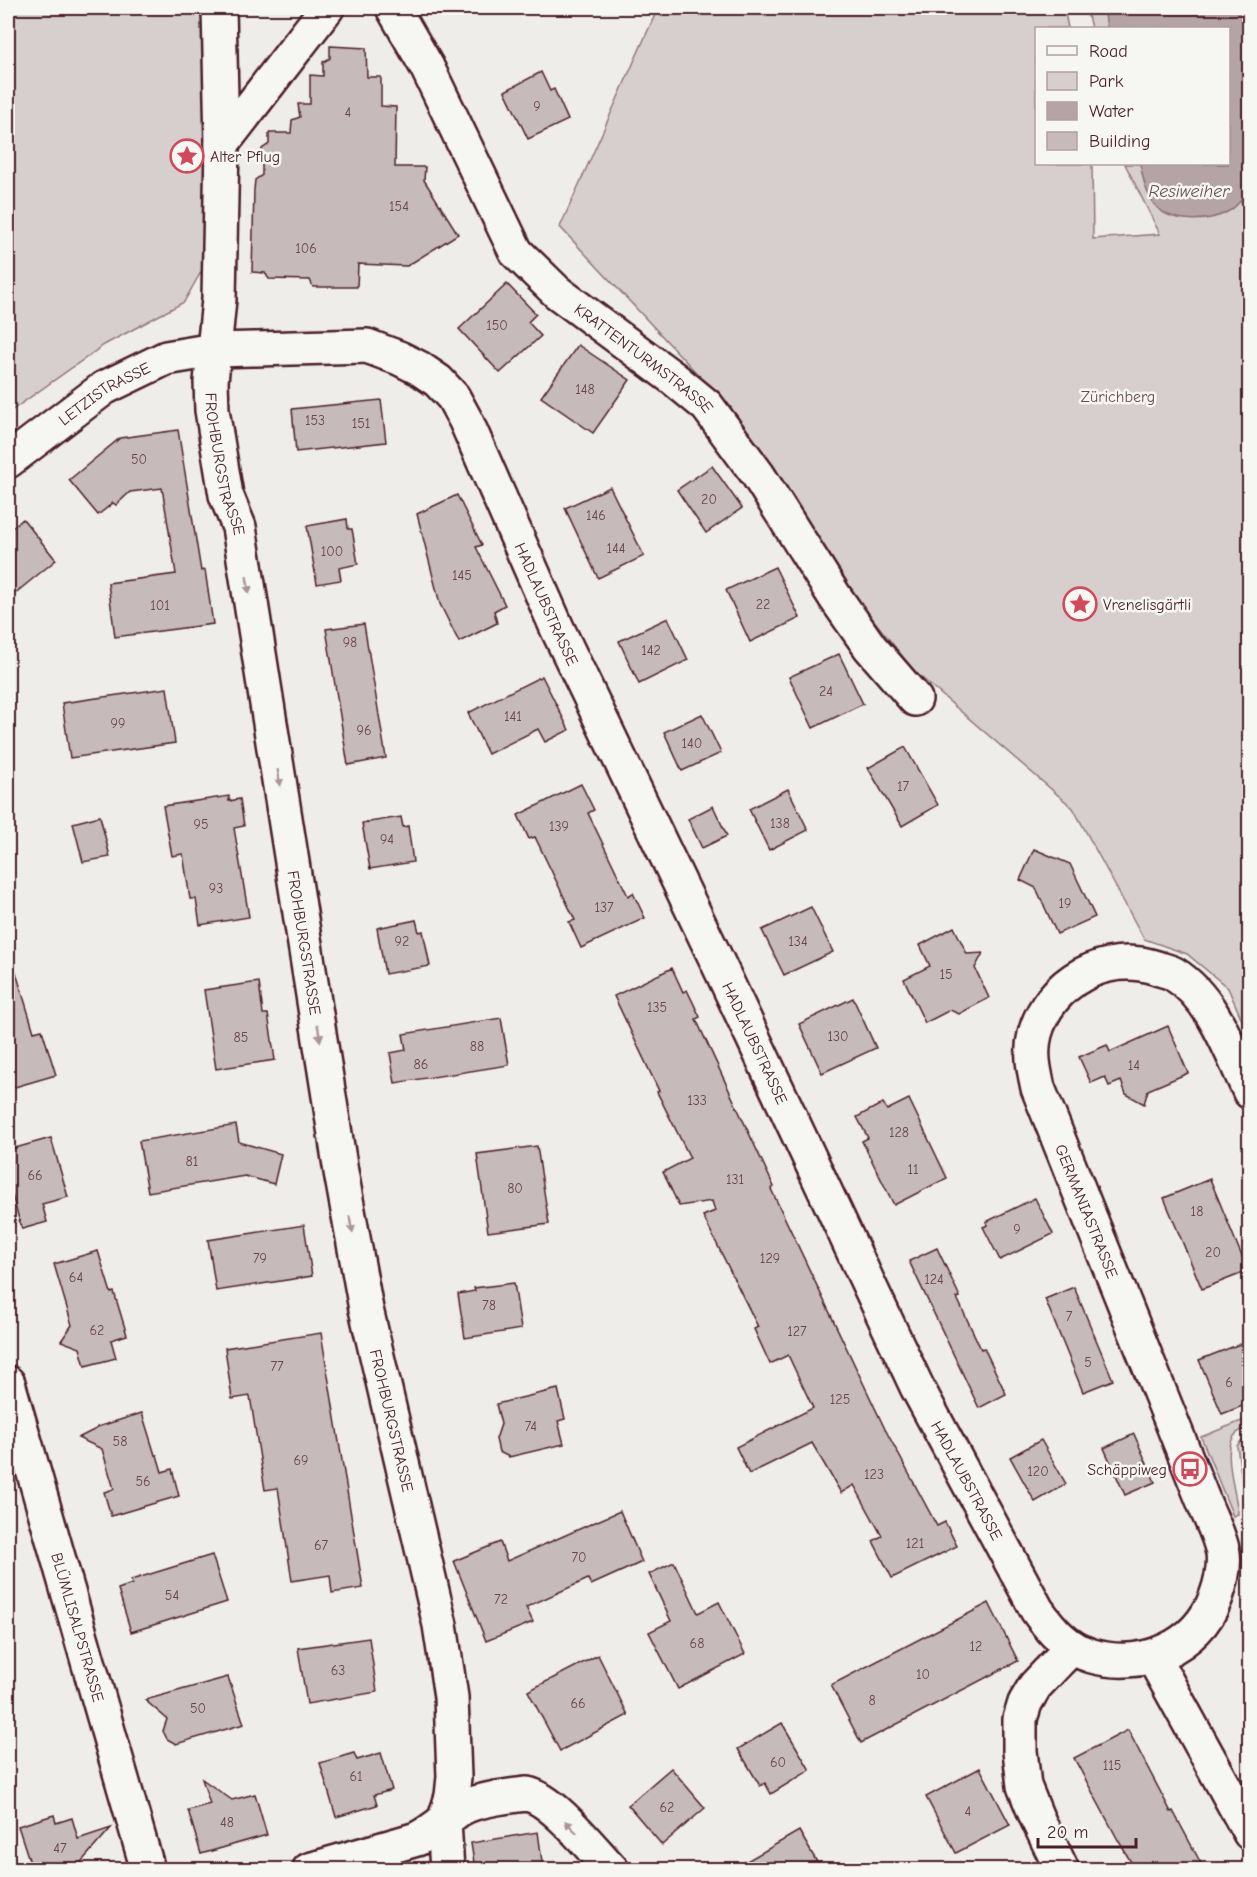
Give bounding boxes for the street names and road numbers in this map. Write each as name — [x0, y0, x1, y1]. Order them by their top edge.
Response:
street label: KRATTENTURMSTRASSE — [571, 300, 717, 417]
street label: LETZISTRASSE — [55, 359, 154, 429]
street label: FROHBURGSTRASSE — [201, 392, 248, 537]
street label: HADLAUBSTRASSE — [511, 540, 582, 669]
street label: FROHBURGSTRASSE — [283, 869, 324, 1017]
street label: HADLAUBSTRASSE — [718, 979, 791, 1107]
street label: GERMANIASTRASSE — [1051, 1142, 1121, 1281]
street label: FROHBURGSTRASSE — [366, 1348, 417, 1494]
street label: HADLAUBSTRASSE — [927, 1418, 1006, 1544]
street label: BLÜMLISALPSTRASSE — [47, 1551, 107, 1705]

